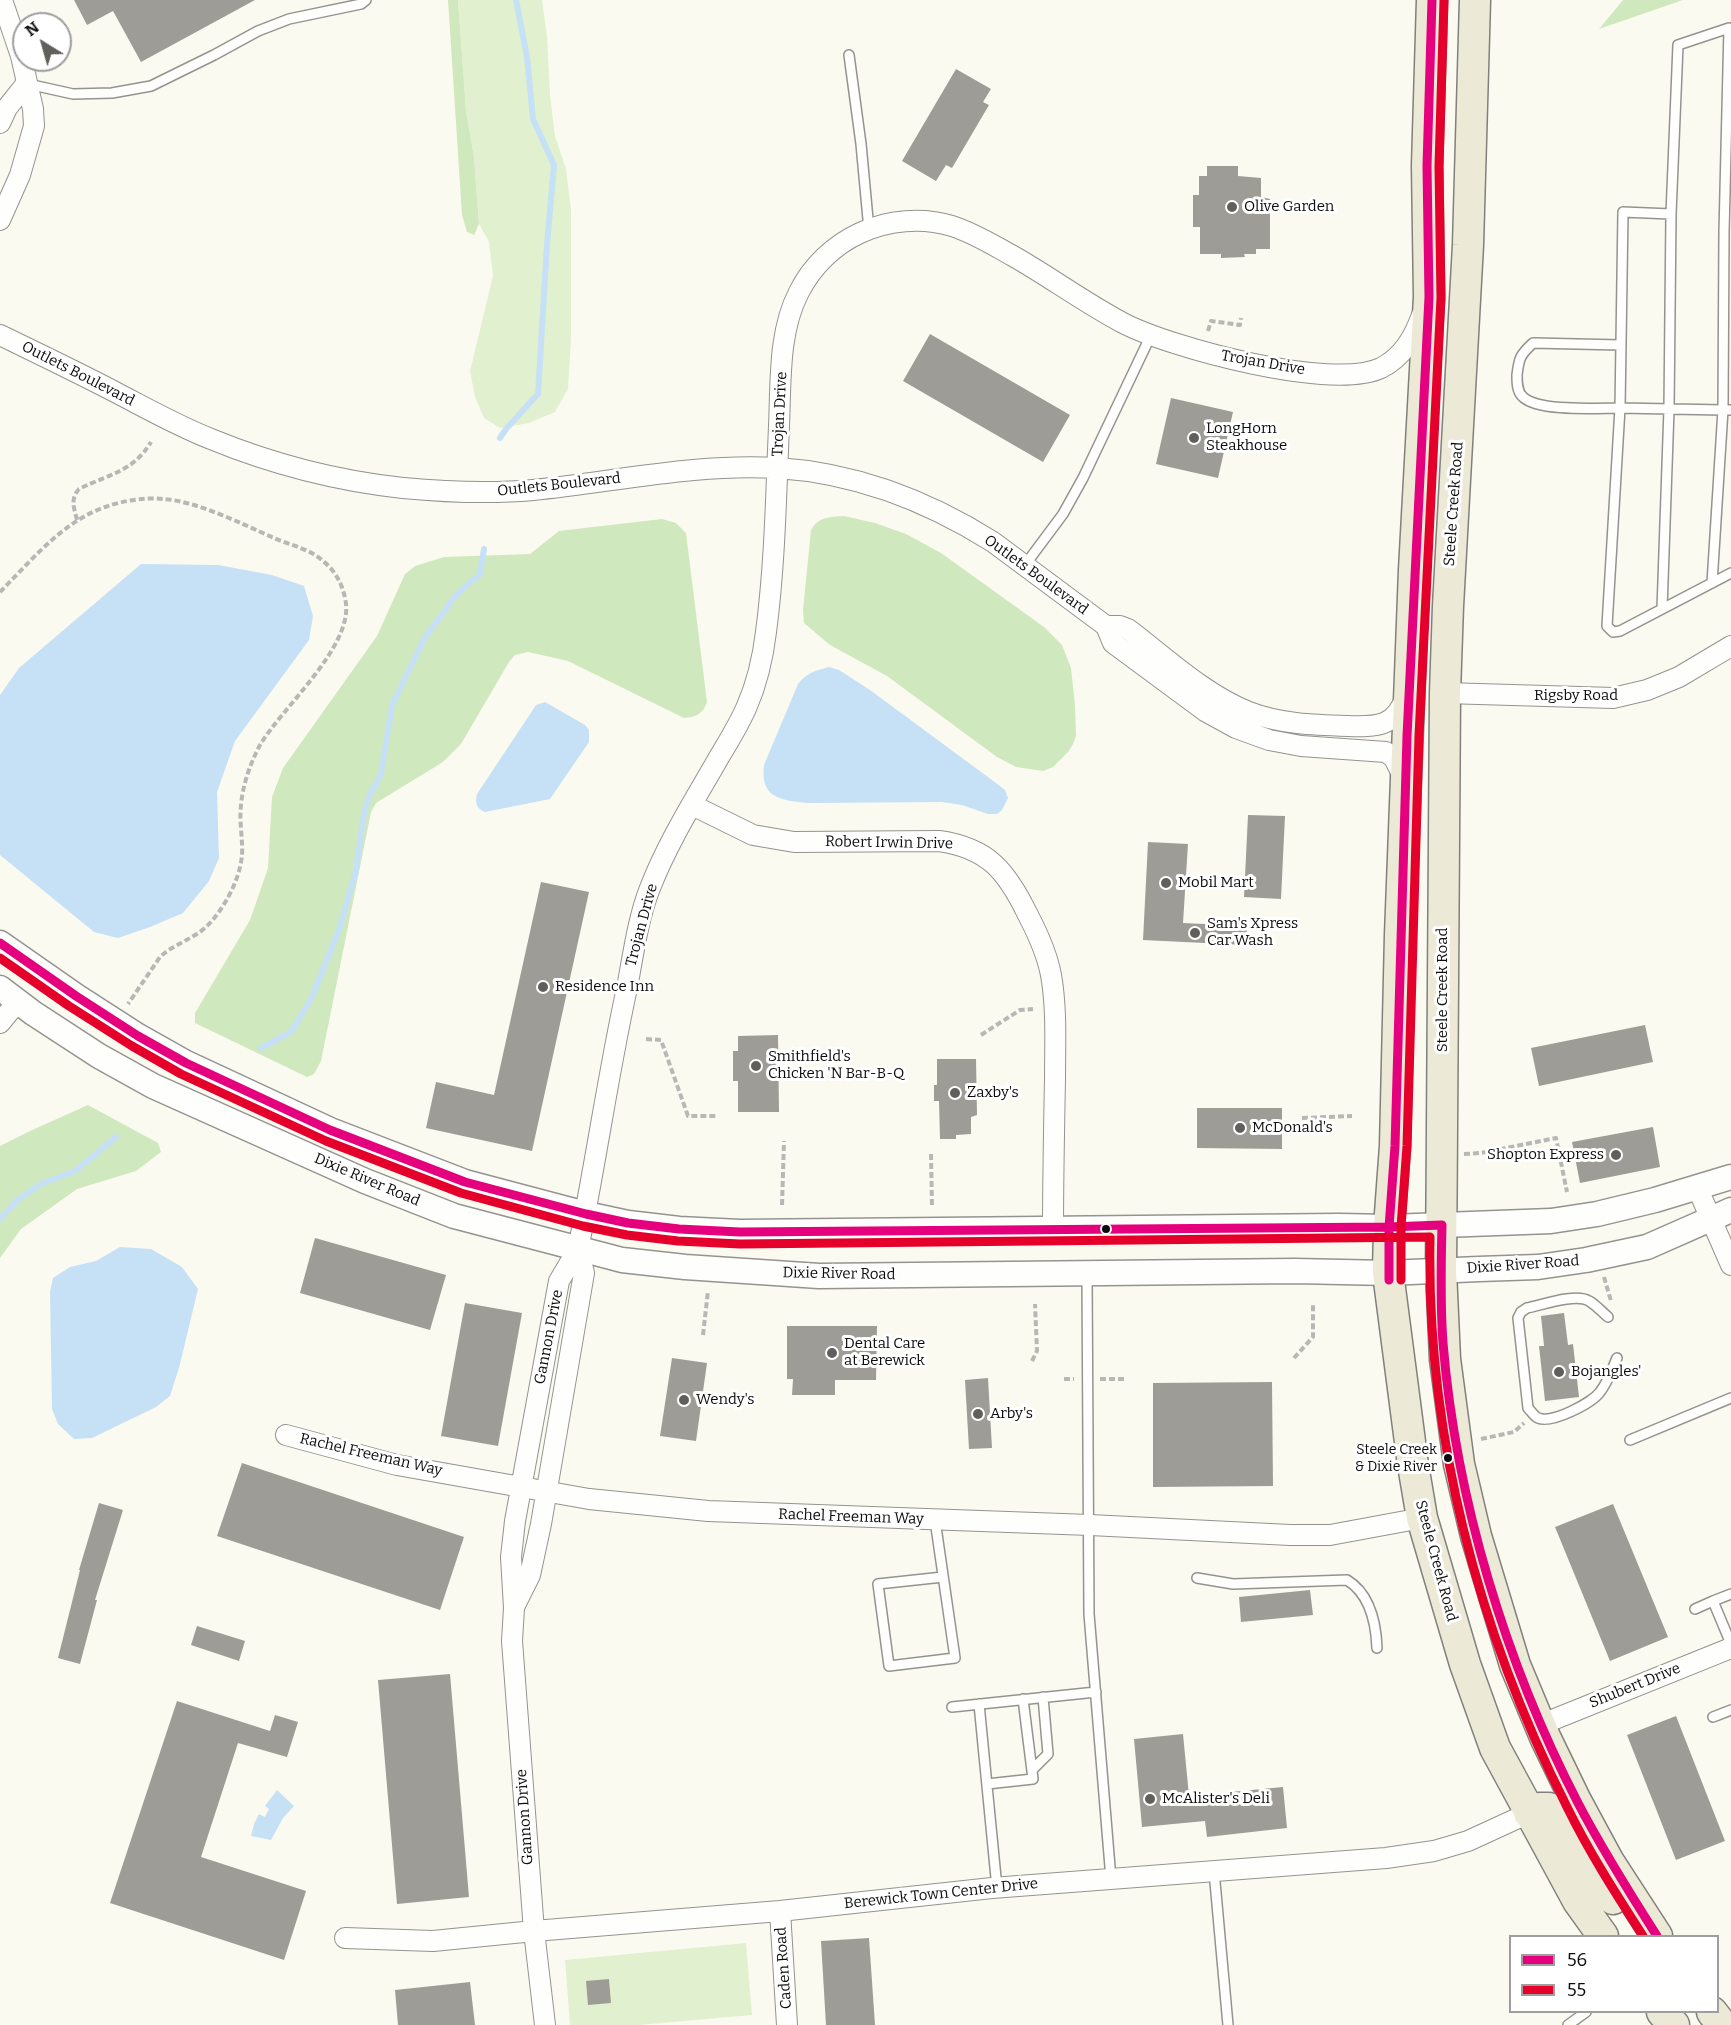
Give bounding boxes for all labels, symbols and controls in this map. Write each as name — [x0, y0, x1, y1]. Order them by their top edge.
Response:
north arrow — [12, 12, 72, 72]
text: N — [21, 18, 43, 40]
place label: Olive Garden — [1244, 198, 1334, 216]
marker: Olive Garden — [1225, 200, 1239, 214]
street label: Outlets Boulevard — [19, 338, 137, 410]
street label: Trojan Drive — [1220, 347, 1306, 379]
street label: Trojan Drive — [769, 371, 791, 457]
place label: LongHorn Steakhouse — [1206, 420, 1287, 455]
marker: LongHorn Steakhouse — [1187, 431, 1201, 445]
street label: Steele Creek Road — [1441, 441, 1467, 567]
street label: Outlets Boulevard — [496, 470, 622, 500]
street label: Outlets Boulevard — [980, 531, 1092, 619]
street label: Rigsby Road — [1534, 687, 1618, 705]
street label: Robert Irwin Drive — [825, 833, 953, 853]
place label: Mobil Mart — [1178, 874, 1254, 892]
marker: Mobil Mart — [1159, 876, 1173, 890]
street label: Trojan Drive — [622, 882, 662, 968]
place label: Sam's Xpress Car Wash — [1207, 915, 1298, 950]
marker: Sam's Xpress Car Wash — [1188, 926, 1202, 940]
street label: Steele Creek Road — [1434, 928, 1452, 1052]
place label: Residence Inn — [555, 978, 654, 996]
marker: Residence Inn — [536, 980, 550, 994]
place label: Smithfield's Chicken 'N Bar-B-Q — [768, 1048, 904, 1083]
marker: Smithfield's Chicken 'N Bar-B-Q — [749, 1059, 763, 1073]
place label: Zaxby's — [967, 1084, 1019, 1102]
marker: Zaxby's — [948, 1086, 962, 1100]
place label: McDonald's — [1252, 1119, 1333, 1137]
marker: McDonald's — [1233, 1121, 1247, 1135]
place label: Shopton Express — [1487, 1146, 1604, 1164]
marker: Shopton Express — [1609, 1148, 1623, 1162]
street label: Dixie River Road — [311, 1150, 423, 1210]
unlabelled marker — [1100, 1223, 1112, 1235]
street label: Dixie River Road — [1466, 1252, 1580, 1278]
street label: Dixie River Road — [782, 1264, 896, 1284]
street label: Gannon Drive — [531, 1288, 567, 1386]
place label: Dental Care at Berewick — [844, 1335, 925, 1370]
marker: Dental Care at Berewick — [825, 1346, 839, 1360]
place label: Bojangles' — [1571, 1363, 1642, 1381]
marker: Bojangles' — [1552, 1365, 1566, 1379]
place label: Wendy's — [696, 1391, 754, 1409]
marker: Wendy's — [677, 1393, 691, 1407]
place label: Arby's — [990, 1405, 1033, 1423]
marker: Arby's — [971, 1407, 985, 1421]
street label: Rachel Freeman Way — [298, 1430, 444, 1480]
place label: Steele Creek & Dixie River — [1355, 1442, 1437, 1474]
marker: Steele Creek & Dixie River — [1442, 1452, 1454, 1464]
street label: Steele Creek Road — [1411, 1498, 1461, 1624]
street label: Rachel Freeman Way — [778, 1505, 924, 1529]
street label: Shubert Drive — [1587, 1660, 1683, 1712]
street label: Gannon Drive — [513, 1768, 537, 1866]
place label: McAlister's Deli — [1162, 1790, 1270, 1808]
marker: McAlister's Deli — [1143, 1792, 1157, 1806]
street label: Berewick Town Center Drive — [843, 1875, 1039, 1913]
street label: Caden Road — [772, 1926, 796, 2010]
legend — [1509, 1935, 1719, 2013]
text: 56 — [1567, 1949, 1587, 1971]
text: 55 — [1567, 1979, 1586, 2001]

